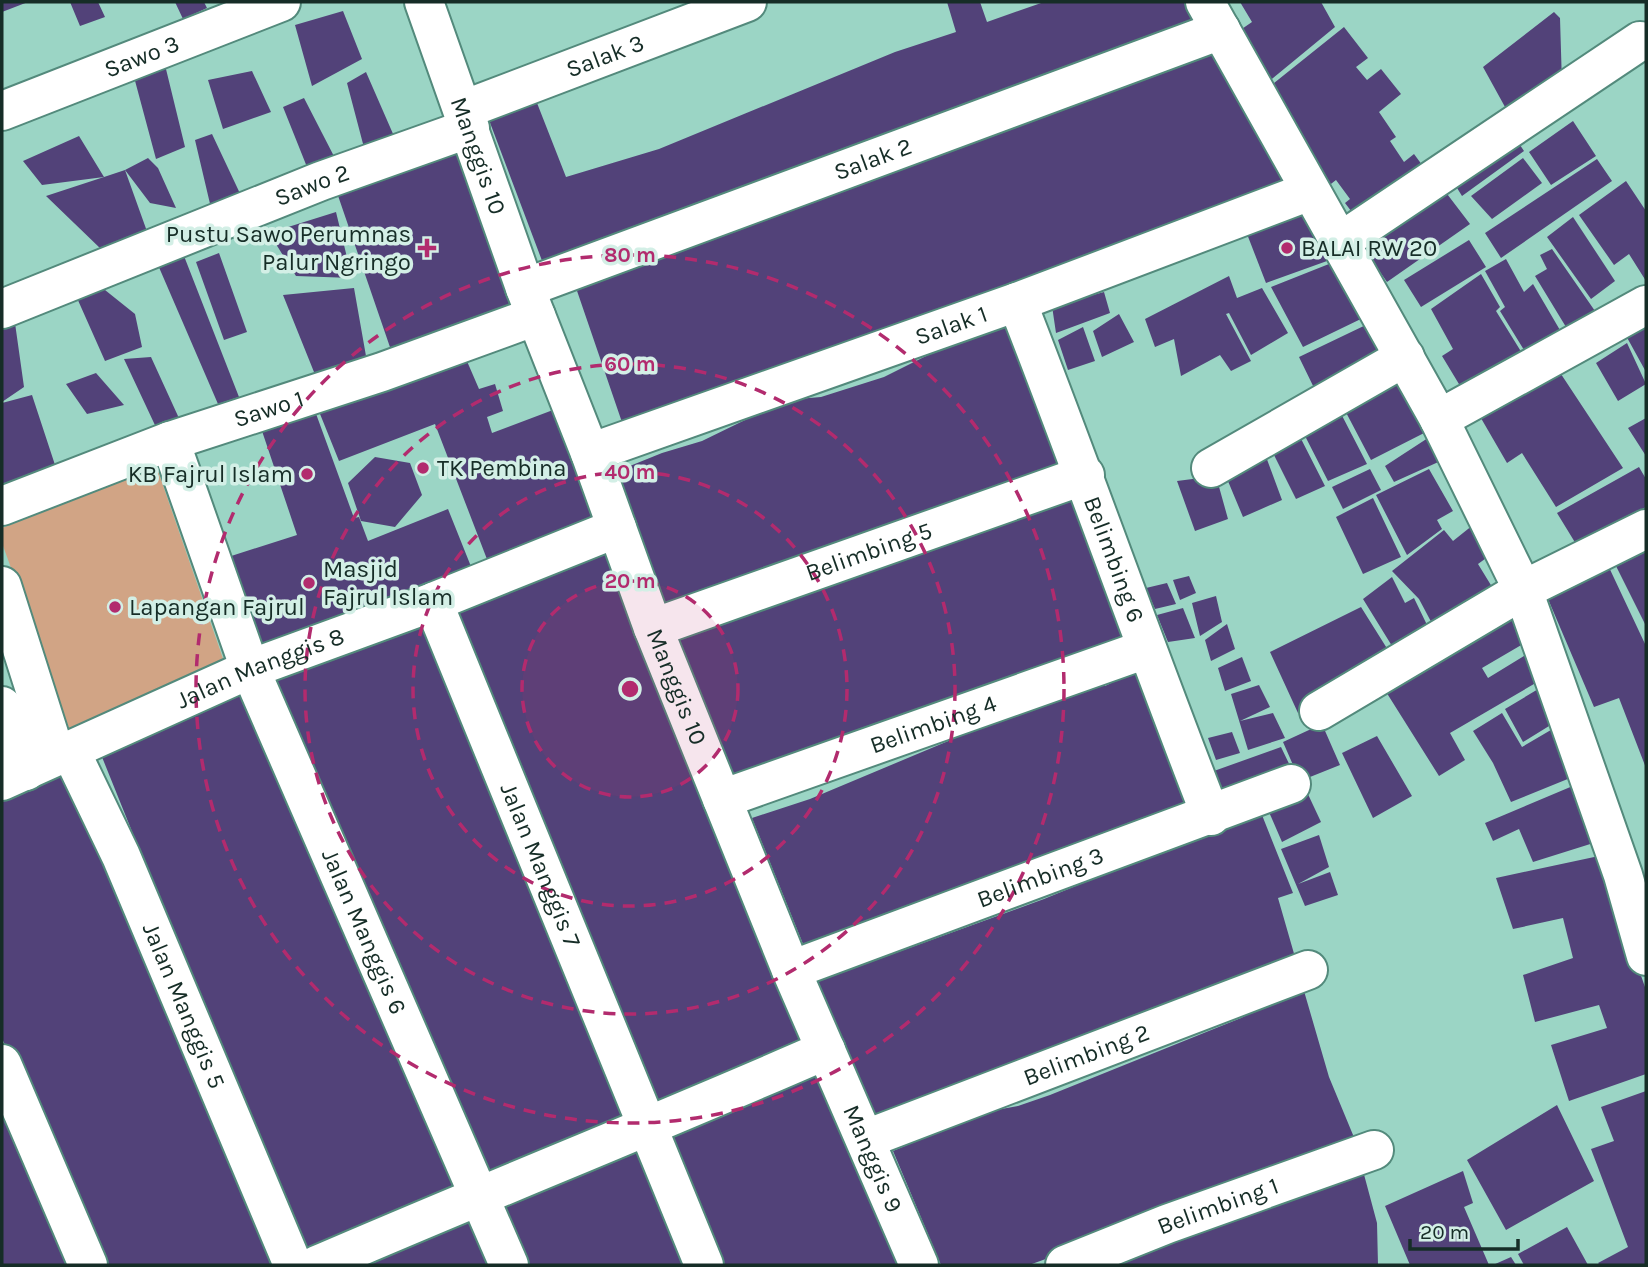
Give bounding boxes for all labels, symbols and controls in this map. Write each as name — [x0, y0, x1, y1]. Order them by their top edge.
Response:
street label: Salak 3 — [562, 28, 648, 83]
street label: Sawo 3 — [100, 29, 183, 84]
street label: Manggis 10 — [445, 93, 512, 218]
street label: Salak 2 — [830, 132, 916, 186]
street label: Sawo 2 — [271, 158, 353, 212]
place label: Pustu Sawo Perumnas Palur Ngringo — [166, 220, 411, 276]
place label: BALAI RW 20 — [1301, 234, 1437, 262]
marker: Pustu Sawo Perumnas Palur Ngringo — [417, 238, 437, 258]
marker: BALAI RW 20 — [1279, 240, 1295, 256]
text: 80 m — [604, 243, 656, 267]
street label: Salak 1 — [911, 300, 991, 351]
text: 60 m — [604, 352, 656, 376]
street label: Sawo 1 — [230, 384, 307, 433]
place label: TK Pembina — [437, 454, 566, 482]
place label: KB Fajrul Islam — [128, 460, 293, 488]
marker: TK Pembina — [415, 460, 431, 476]
text: 40 m — [604, 460, 656, 484]
marker: KB Fajrul Islam — [299, 466, 315, 482]
street label: Belimbing 6 — [1078, 492, 1150, 626]
street label: Belimbing 5 — [802, 516, 936, 587]
place label: Masjid Fajrul Islam — [323, 555, 453, 611]
text: 20 m — [604, 569, 656, 593]
marker: Masjid Fajrul Islam — [301, 575, 317, 591]
place label: Lapangan Fajrul — [129, 593, 305, 621]
marker: Lapangan Fajrul — [107, 599, 123, 615]
street label: Jalan Manggis 8 — [172, 622, 348, 714]
street label: Manggis 10 — [641, 625, 713, 749]
centre of rings — [618, 677, 642, 701]
street label: Belimbing 4 — [866, 689, 1000, 760]
street label: Jalan Manggis 7 — [494, 779, 587, 951]
street label: Belimbing 3 — [973, 841, 1107, 914]
street label: Jalan Manggis 6 — [316, 845, 412, 1019]
street label: Jalan Manggis 5 — [137, 919, 231, 1093]
street label: Belimbing 2 — [1019, 1018, 1153, 1091]
street label: Manggis 9 — [837, 1100, 908, 1217]
street label: Belimbing 1 — [1153, 1171, 1282, 1240]
scale bar — [1410, 1208, 1518, 1252]
text: 20 m — [1420, 1220, 1469, 1244]

